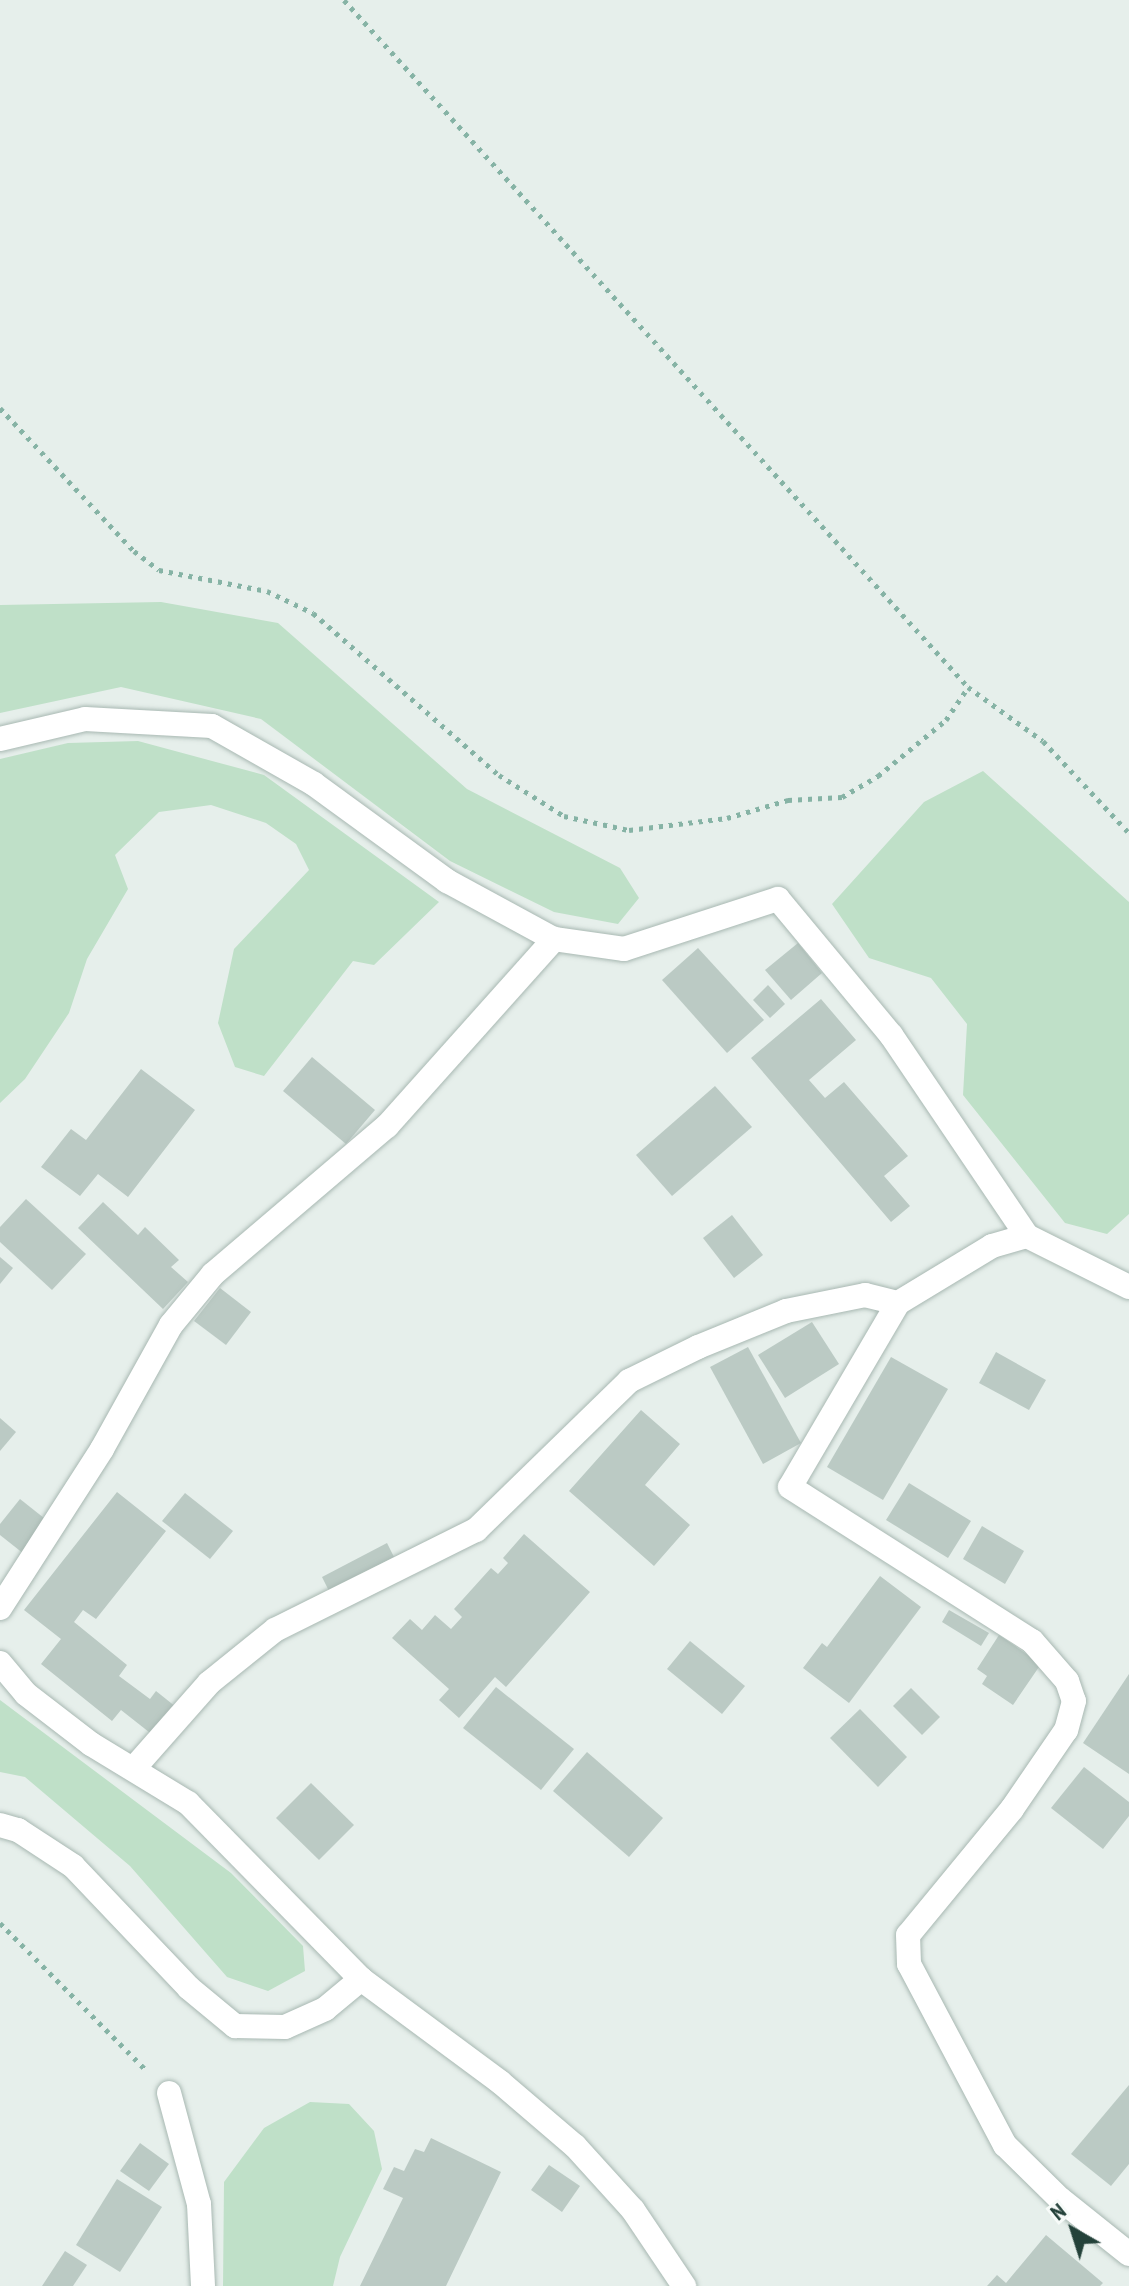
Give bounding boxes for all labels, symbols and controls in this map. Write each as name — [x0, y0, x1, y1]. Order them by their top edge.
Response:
north arrow — [1033, 2190, 1113, 2270]
text: N — [1044, 2197, 1071, 2226]

